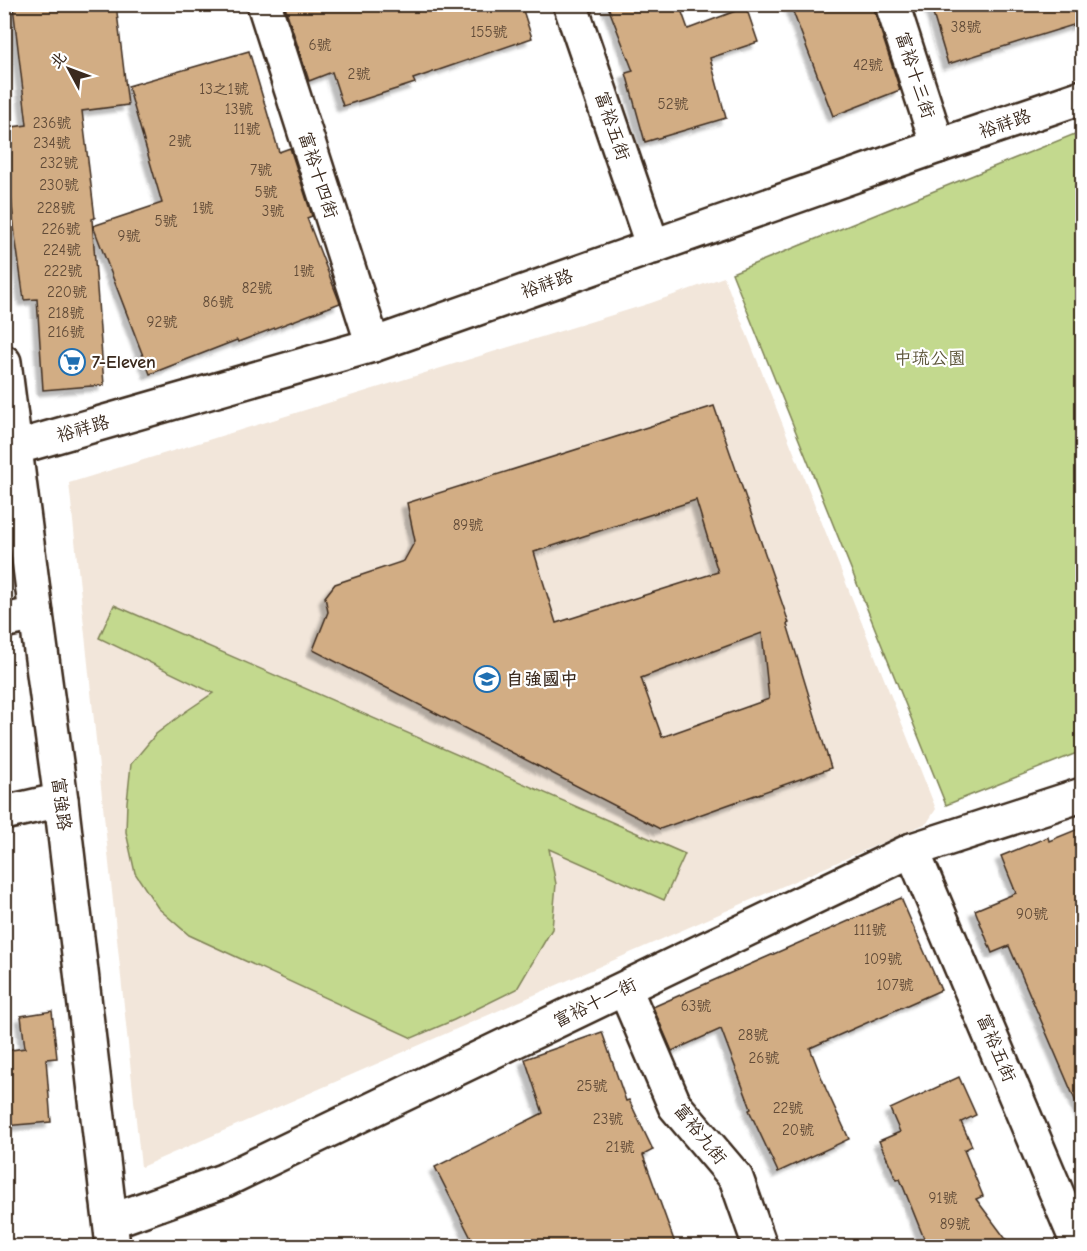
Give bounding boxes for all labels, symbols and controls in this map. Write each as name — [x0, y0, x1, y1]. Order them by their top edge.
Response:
house number: 38號 — [951, 18, 981, 36]
house number: 155號 — [470, 23, 508, 41]
street label: 富裕十三街 — [891, 29, 939, 121]
house number: 6號 — [308, 36, 332, 54]
north arrow — [39, 39, 99, 99]
text: 北 — [46, 48, 70, 72]
house number: 42號 — [853, 56, 883, 74]
house number: 2號 — [348, 65, 370, 83]
house number: 13之1號 — [199, 80, 249, 98]
street label: 富裕五街 — [590, 89, 634, 163]
house number: 52號 — [658, 95, 688, 113]
house number: 13號 — [225, 100, 253, 118]
street label: 裕祥路 — [976, 105, 1034, 143]
house number: 236號 — [33, 114, 71, 132]
house number: 11號 — [234, 120, 260, 138]
street label: 富裕十四街 — [294, 129, 342, 221]
house number: 2號 — [169, 132, 191, 150]
house number: 234號 — [33, 134, 71, 152]
house number: 232號 — [40, 154, 78, 172]
house number: 7號 — [250, 161, 272, 179]
house number: 230號 — [39, 176, 79, 194]
house number: 5號 — [254, 183, 278, 201]
house number: 228號 — [37, 199, 75, 217]
house number: 1號 — [193, 199, 213, 217]
house number: 3號 — [262, 202, 284, 220]
house number: 5號 — [154, 212, 178, 230]
house number: 226號 — [42, 220, 80, 238]
house number: 9號 — [118, 227, 140, 245]
house number: 224號 — [43, 241, 81, 259]
house number: 222號 — [44, 262, 82, 280]
house number: 1號 — [294, 262, 314, 280]
street label: 裕祥路 — [518, 265, 576, 303]
house number: 82號 — [242, 279, 272, 297]
house number: 220號 — [47, 283, 87, 301]
house number: 86號 — [203, 293, 233, 311]
house number: 218號 — [48, 304, 84, 322]
house number: 92號 — [147, 313, 177, 331]
house number: 216號 — [48, 323, 84, 341]
supermarket icon: 7-Eleven — [57, 347, 87, 377]
park label: 中琉公園 — [894, 348, 966, 369]
place label: 7-Eleven — [92, 352, 156, 373]
street label: 裕祥路 — [54, 411, 112, 447]
house number: 89號 — [453, 516, 483, 534]
school or university icon: 自強國中 — [472, 664, 502, 694]
place label: 自強國中 — [506, 669, 578, 690]
street label: 富強路 — [47, 776, 75, 832]
house number: 90號 — [1016, 905, 1048, 923]
house number: 111號 — [854, 921, 886, 939]
house number: 109號 — [864, 950, 902, 968]
street label: 富裕十一街 — [550, 974, 640, 1032]
house number: 107號 — [876, 976, 914, 994]
house number: 63號 — [681, 997, 711, 1015]
street label: 富裕五街 — [972, 1011, 1020, 1085]
house number: 28號 — [738, 1026, 768, 1044]
house number: 26號 — [749, 1049, 779, 1067]
house number: 25號 — [577, 1077, 607, 1095]
street label: 富裕九街 — [669, 1099, 731, 1169]
house number: 22號 — [773, 1099, 803, 1117]
house number: 23號 — [593, 1110, 623, 1128]
house number: 20號 — [782, 1121, 814, 1139]
house number: 21號 — [606, 1138, 634, 1156]
house number: 91號 — [929, 1189, 957, 1207]
house number: 89號 — [940, 1215, 970, 1233]

